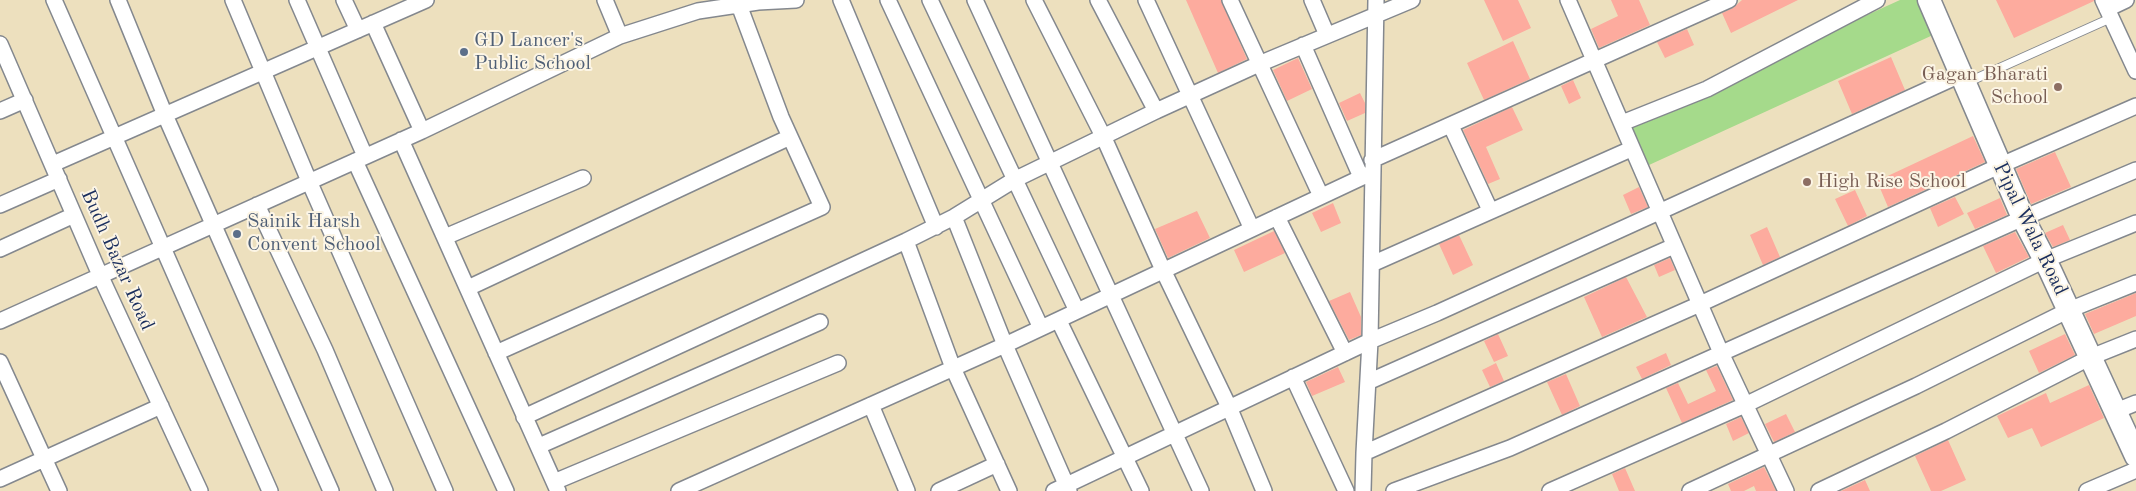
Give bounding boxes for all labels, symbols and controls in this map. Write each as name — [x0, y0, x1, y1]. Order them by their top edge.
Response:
place label: GD Lancer's Public School — [474, 29, 591, 76]
marker: GD Lancer's Public School — [458, 46, 470, 58]
place label: Gagan Bharati School — [1922, 63, 2048, 110]
marker: Gagan Bharati School — [2052, 81, 2064, 93]
street label: Pipal Wala Road — [1987, 158, 2073, 300]
place label: High Rise School — [1817, 170, 1966, 194]
marker: High Rise School — [1801, 176, 1813, 188]
street label: Budh Bazar Road — [75, 186, 159, 334]
place label: Sainik Harsh Convent School — [247, 210, 381, 257]
marker: Sainik Harsh Convent School — [231, 228, 243, 240]

